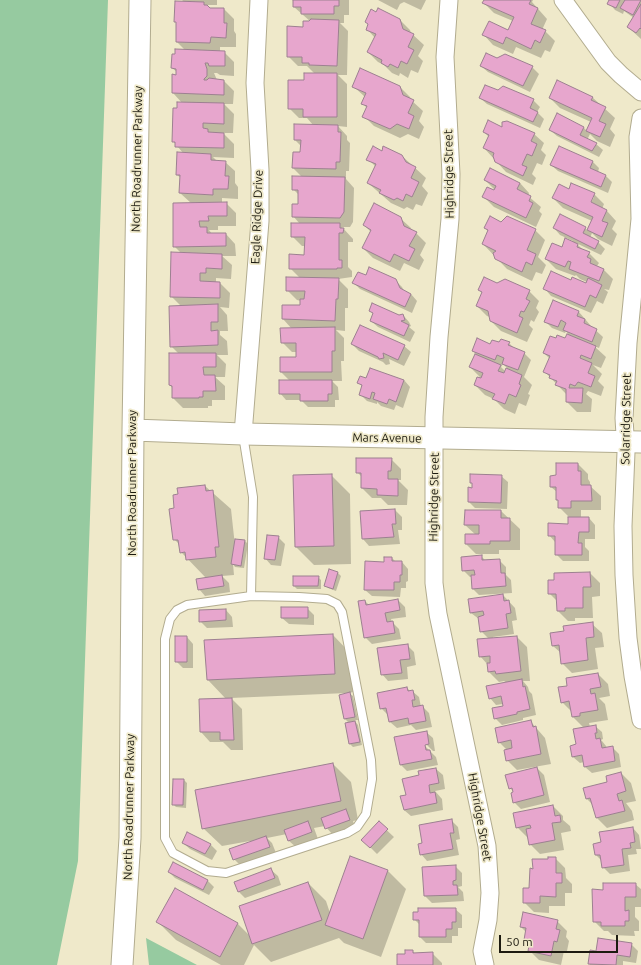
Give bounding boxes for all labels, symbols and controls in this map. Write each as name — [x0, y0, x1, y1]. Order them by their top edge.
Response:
street label: North Roadrunner Parkway — [129, 86, 145, 232]
street label: Highridge Street — [441, 129, 457, 219]
street label: Eagle Ridge Drive — [248, 170, 266, 264]
street label: Solarridge Street — [618, 373, 634, 465]
street label: North Roadrunner Parkway — [125, 410, 139, 556]
street label: Mars Avenue — [352, 430, 422, 446]
street label: Highridge Street — [426, 452, 442, 542]
street label: North Roadrunner Parkway — [121, 734, 137, 880]
street label: Highridge Street — [465, 772, 495, 862]
scale bar — [501, 927, 620, 953]
text: 50 m — [506, 935, 533, 948]

